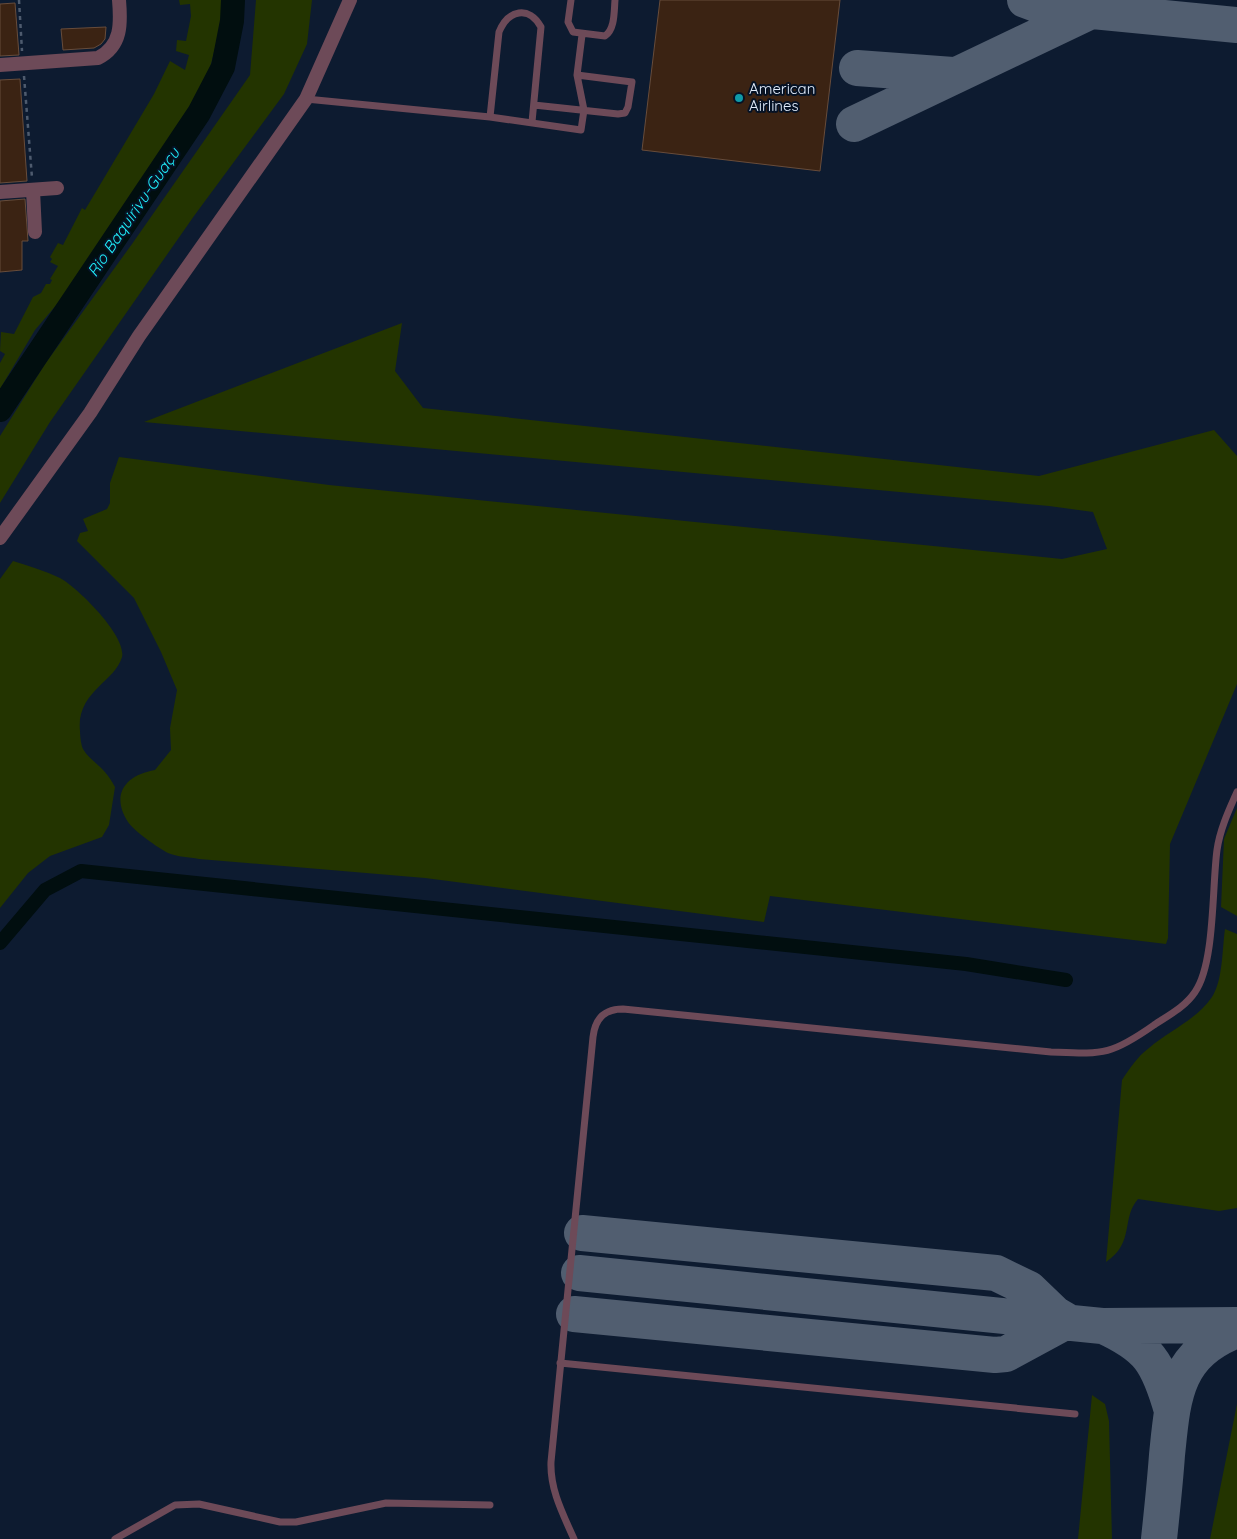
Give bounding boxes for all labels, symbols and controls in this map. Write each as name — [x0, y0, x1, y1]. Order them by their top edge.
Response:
place label: American Airlines — [749, 79, 815, 115]
marker: American Airlines — [733, 92, 745, 104]
water label: Rio Baquirivu-Guaçu — [82, 143, 184, 280]

